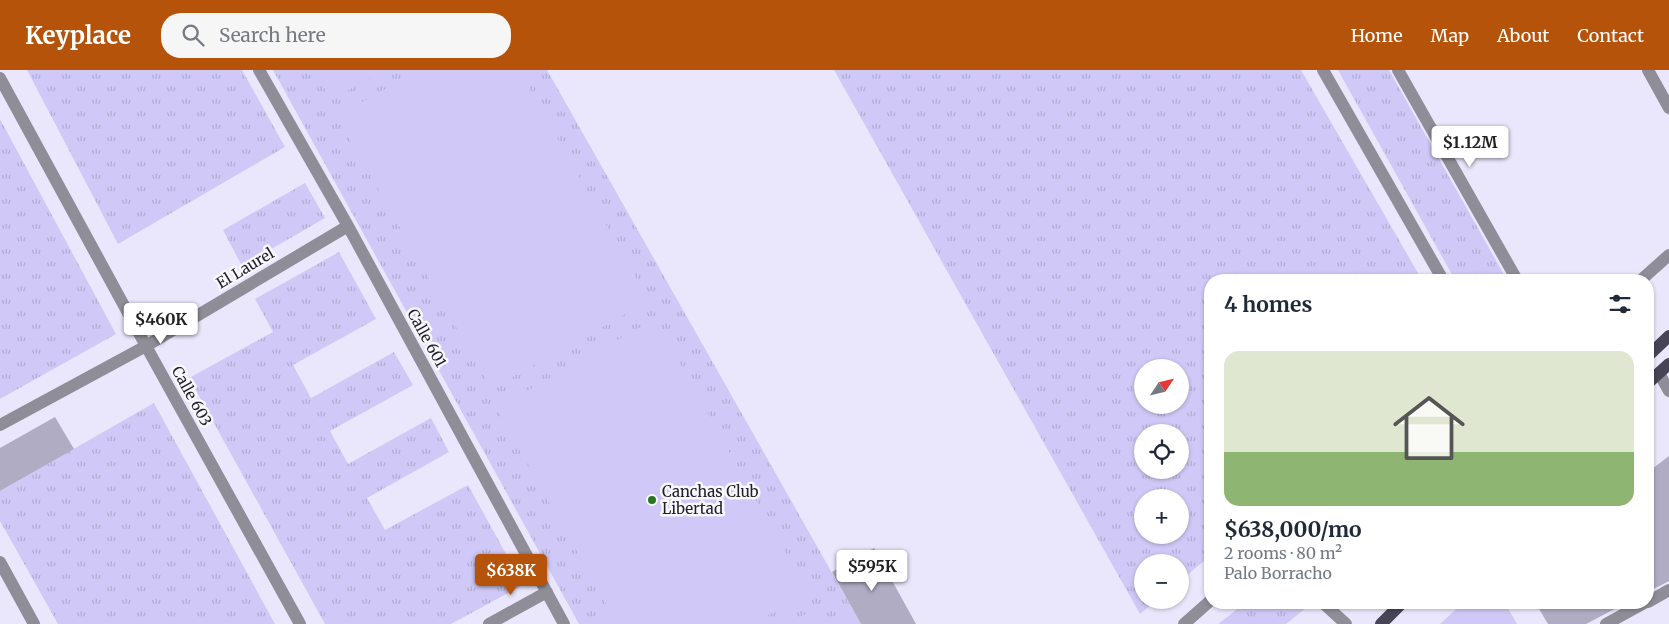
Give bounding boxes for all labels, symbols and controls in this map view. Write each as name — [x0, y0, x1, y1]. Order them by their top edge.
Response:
search box — [161, 13, 511, 58]
text: Keyplace — [25, 20, 131, 51]
icon: search — [179, 21, 207, 49]
text: Search here — [219, 23, 326, 47]
text: Home — [1351, 24, 1403, 47]
text: Map — [1431, 24, 1469, 47]
text: About — [1497, 24, 1549, 47]
text: Contact — [1577, 24, 1644, 47]
pin: $1.12M — [1429, 126, 1511, 168]
text: $1.12M — [1443, 132, 1497, 152]
street label: El Laurel — [213, 243, 277, 293]
icon: filters — [1606, 290, 1634, 318]
text: 4 homes — [1224, 291, 1312, 318]
pin: $460K — [126, 302, 196, 345]
street label: Calle 601 — [403, 306, 451, 371]
text: $460K — [135, 309, 187, 329]
north arrow — [1134, 359, 1189, 414]
map controls — [1134, 359, 1189, 609]
street label: Calle 603 — [168, 363, 216, 429]
icon: home — [1384, 383, 1474, 473]
button: locate — [1134, 424, 1189, 479]
place label: Canchas Club Libertad — [662, 482, 759, 518]
button: + — [1134, 489, 1189, 544]
marker: Canchas Club Libertad — [646, 494, 658, 506]
text: $638,000/mo — [1224, 516, 1362, 543]
text: 2 rooms · 80 m² — [1224, 543, 1342, 563]
pin: $595K — [837, 550, 907, 592]
pin: $638K — [476, 554, 546, 596]
button: − — [1134, 554, 1189, 609]
text: $595K — [847, 556, 897, 576]
text: $638K — [486, 560, 536, 580]
text: Palo Borracho — [1224, 563, 1332, 583]

